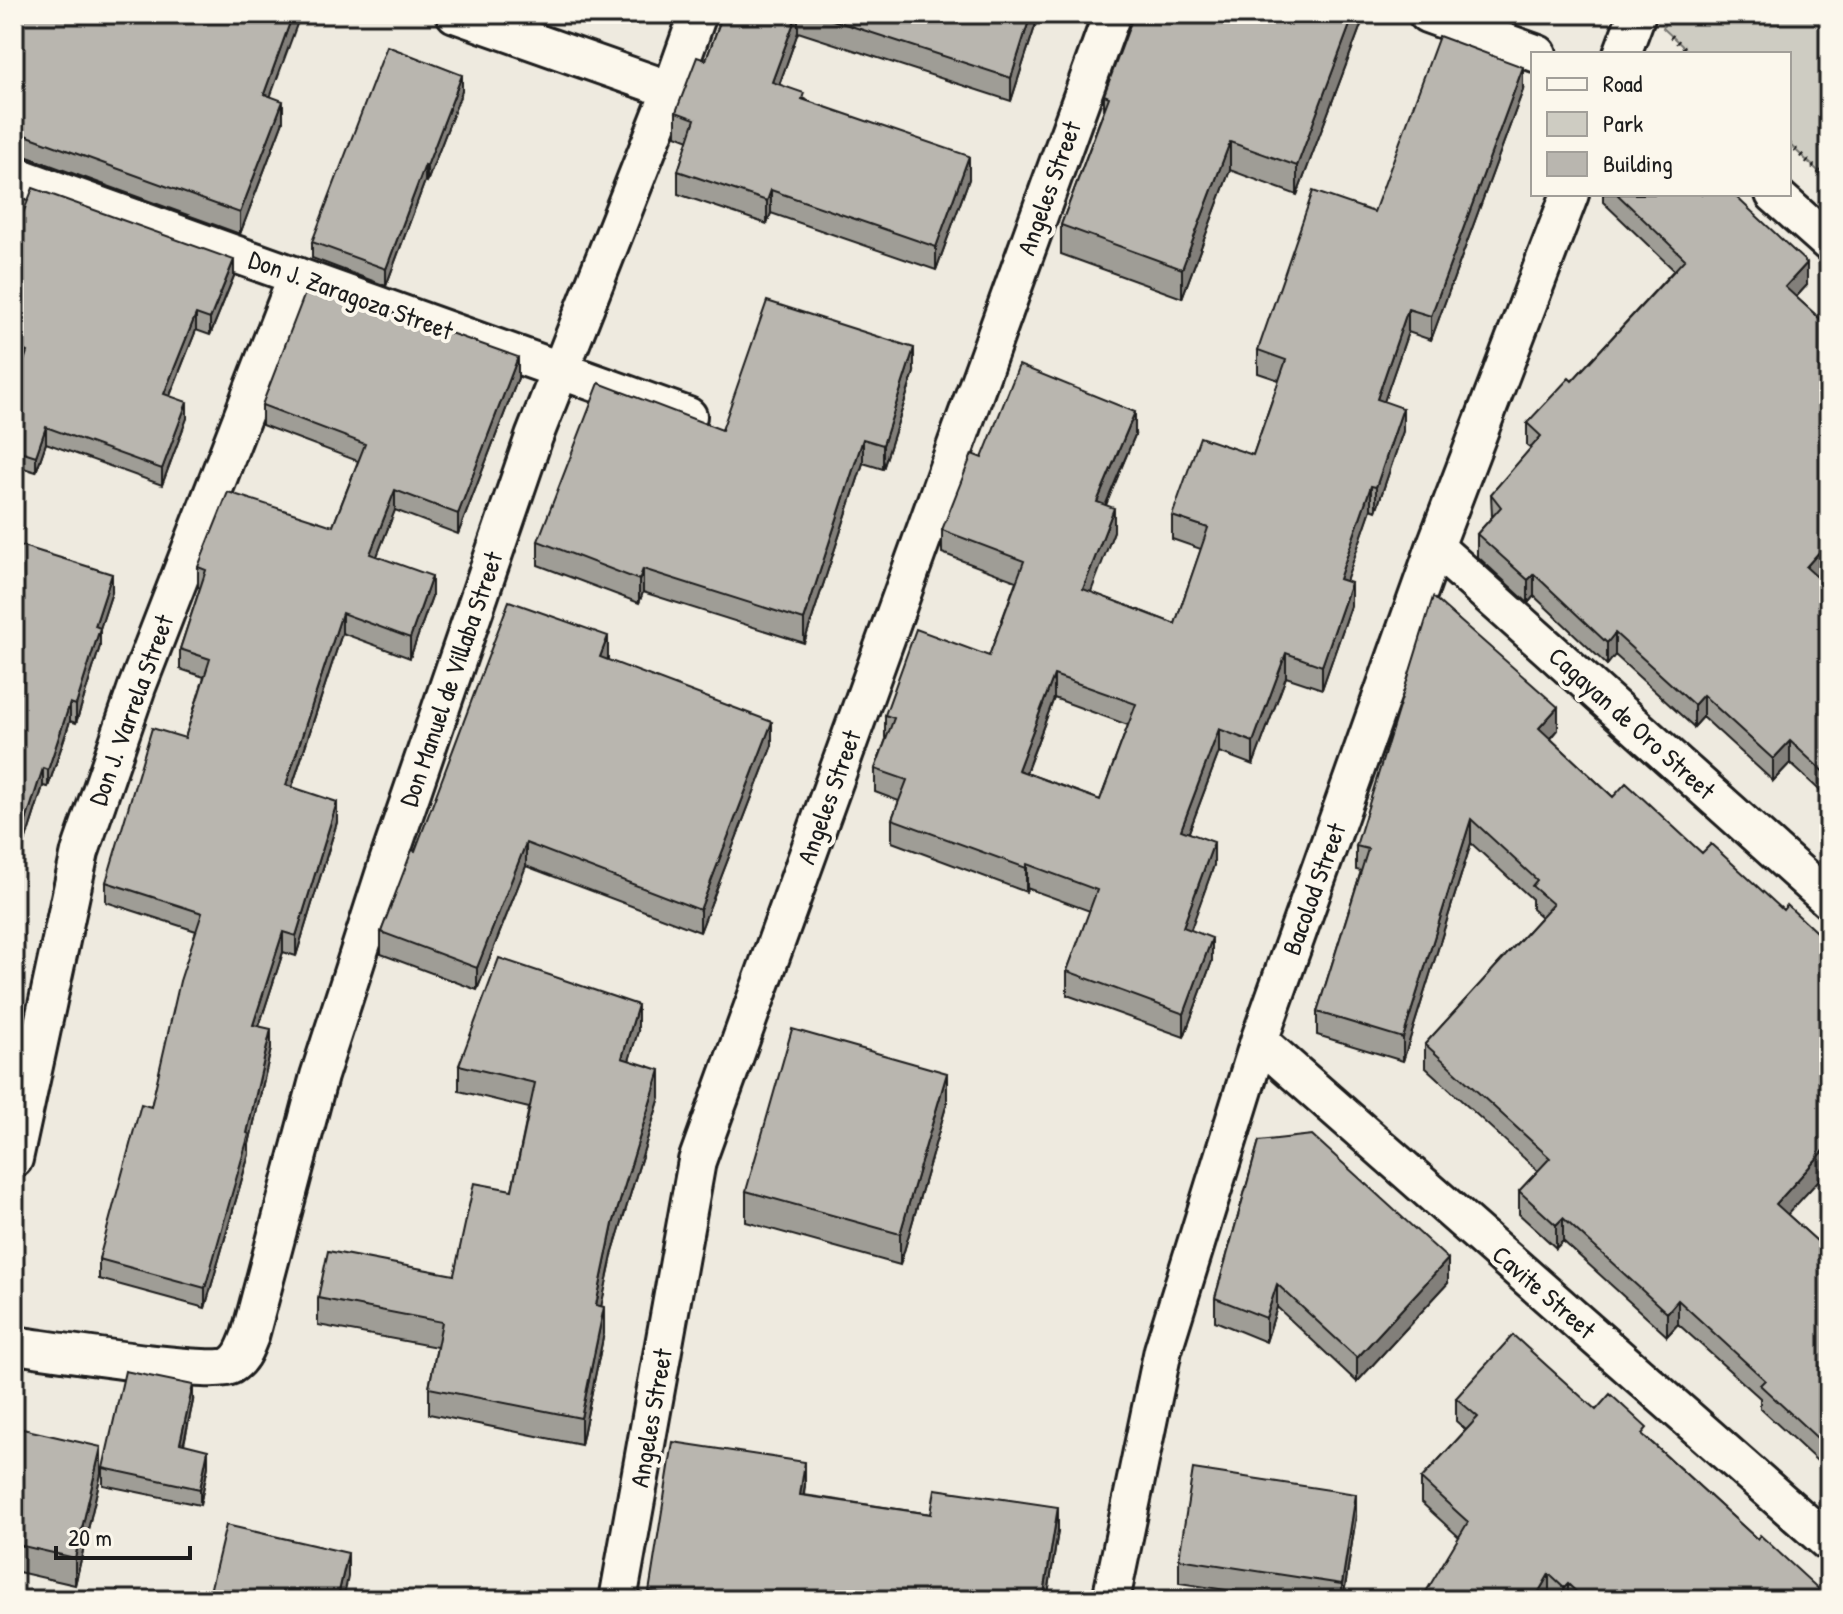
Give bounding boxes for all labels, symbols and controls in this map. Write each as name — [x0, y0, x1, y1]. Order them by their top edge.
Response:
legend — [1531, 52, 1791, 196]
text: Road — [1603, 67, 1642, 99]
text: Park — [1603, 107, 1643, 139]
street label: Angeles Street — [1008, 115, 1089, 260]
text: Building — [1603, 147, 1673, 179]
street label: Don J. Zaragoza Street — [244, 241, 459, 348]
street label: Don Manuel de Villaba Street — [390, 546, 511, 811]
street label: Don J. Varrela Street — [80, 609, 182, 810]
street label: Cagayan de Oro Street — [1541, 638, 1724, 808]
street label: Angeles Street — [788, 724, 869, 869]
street label: Bacolod Street — [1273, 817, 1354, 960]
street label: Cavite Street — [1485, 1237, 1604, 1347]
street label: Angeles Street — [621, 1345, 680, 1490]
scale bar — [56, 1510, 190, 1560]
text: 20 m — [68, 1521, 112, 1553]

